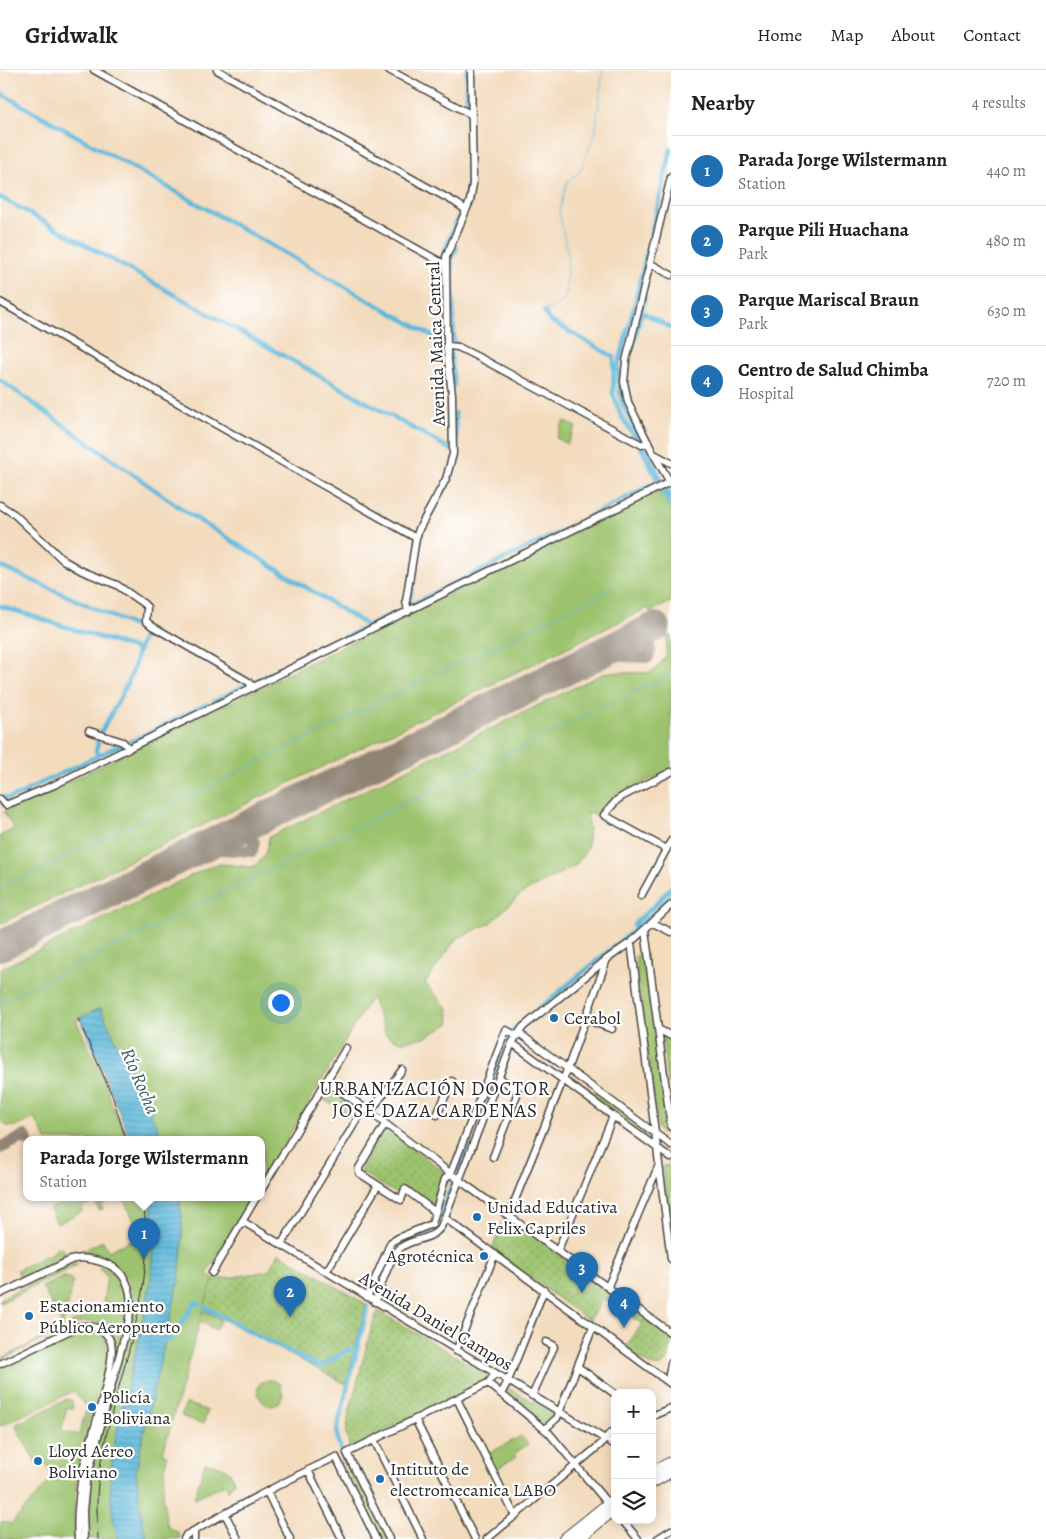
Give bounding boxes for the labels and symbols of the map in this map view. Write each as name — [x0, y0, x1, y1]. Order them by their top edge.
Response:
street label: Avenida Maica Central — [421, 261, 451, 428]
your location — [268, 990, 294, 1016]
place label: Cerabol — [564, 1006, 621, 1030]
marker: Cerabol — [548, 1012, 560, 1024]
water label: Río Rocha — [114, 1044, 166, 1118]
district label: URBANIZACIÓN DOCTOR JOSÉ DAZA CARDENAS — [320, 1076, 550, 1124]
place label: Unidad Educativa Felix Capriles — [487, 1195, 618, 1240]
marker: Unidad Educativa Felix Capriles — [471, 1211, 483, 1223]
pin: 1 — [128, 1218, 160, 1259]
place label: Agrotécnica — [385, 1244, 475, 1268]
marker: Agrotécnica — [478, 1250, 490, 1262]
pin: 3 — [566, 1252, 598, 1293]
street label: Avenida Daniel Campos — [354, 1265, 517, 1376]
pin: 2 — [274, 1276, 306, 1317]
pin: 4 — [608, 1287, 640, 1328]
place label: Estacionamiento Público Aeropuerto — [39, 1294, 180, 1339]
marker: Estacionamiento Público Aeropuerto — [23, 1310, 35, 1322]
place label: Policía Boliviana — [102, 1385, 171, 1430]
marker: Policía Boliviana — [86, 1401, 98, 1413]
place label: Lloyd Aéreo Boliviano — [48, 1439, 133, 1484]
marker: Lloyd Aéreo Boliviano — [32, 1455, 44, 1467]
place label: Intituto de electromecanica LABO — [390, 1457, 556, 1502]
marker: Intituto de electromecanica LABO — [374, 1473, 386, 1485]

